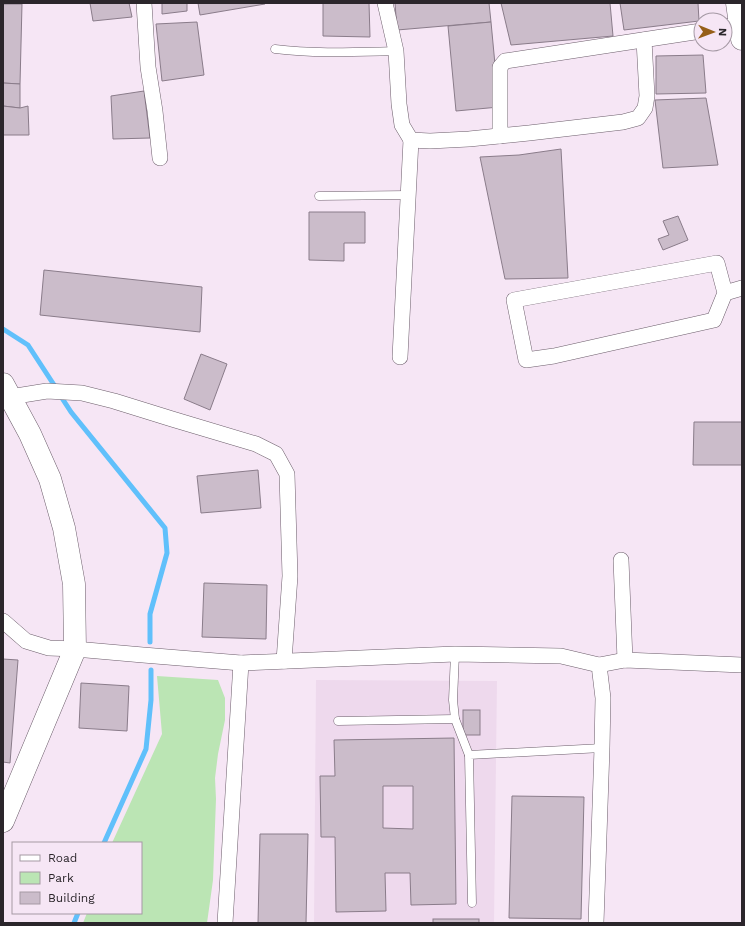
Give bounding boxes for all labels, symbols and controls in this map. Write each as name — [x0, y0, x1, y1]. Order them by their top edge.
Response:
north arrow — [693, 12, 733, 52]
text: N — [716, 28, 729, 36]
legend — [12, 842, 142, 914]
text: Road — [48, 851, 77, 865]
text: Park — [48, 871, 74, 885]
text: Building — [48, 891, 95, 905]

